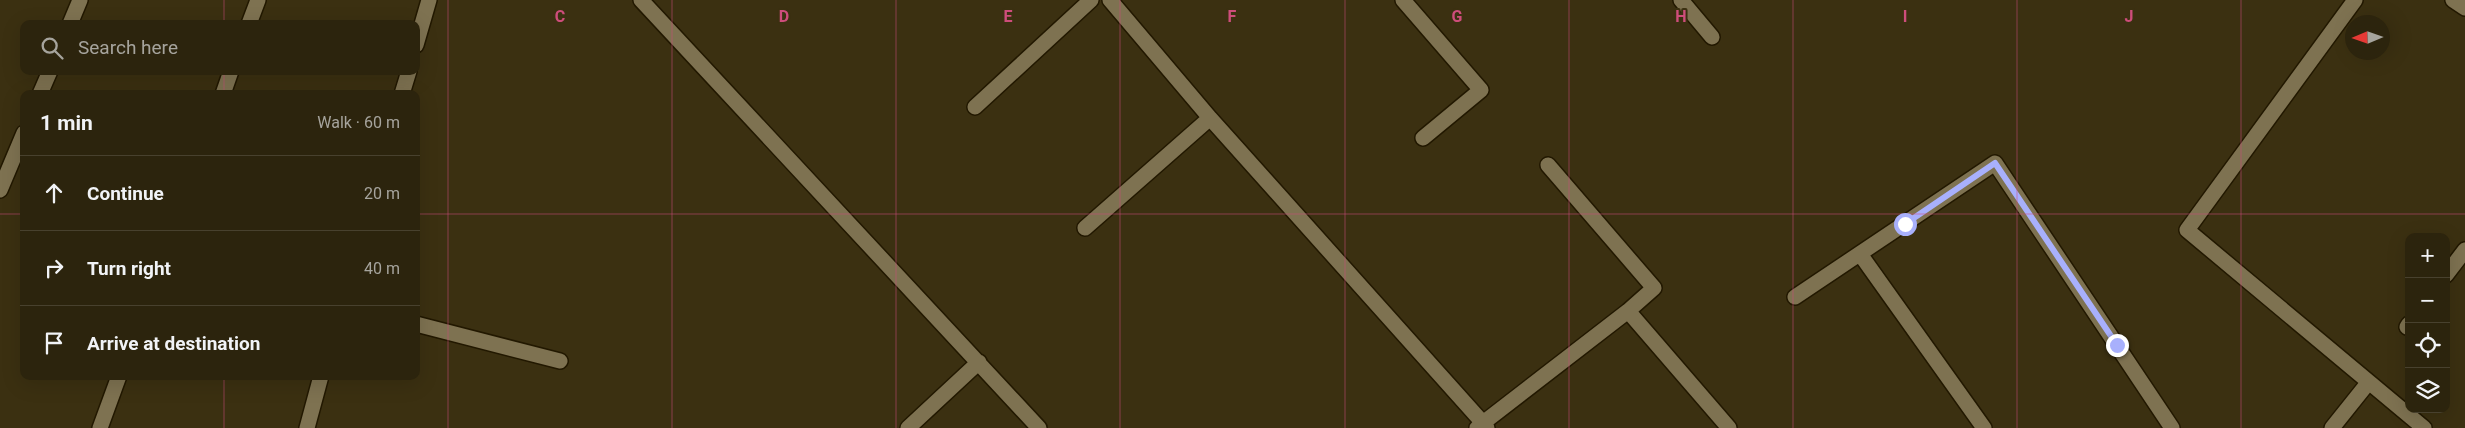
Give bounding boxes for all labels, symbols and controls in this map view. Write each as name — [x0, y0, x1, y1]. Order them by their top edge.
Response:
text: C — [555, 7, 565, 26]
text: D — [779, 7, 789, 26]
text: E — [1004, 7, 1013, 26]
text: F — [1228, 7, 1237, 26]
text: G — [1452, 7, 1463, 26]
text: H — [1675, 7, 1687, 26]
text: I — [1903, 7, 1907, 26]
text: J — [2125, 7, 2133, 26]
north arrow — [2345, 15, 2390, 60]
search box — [20, 20, 420, 75]
icon: search — [38, 34, 66, 62]
text: Search here — [78, 36, 178, 59]
text: 1 min — [40, 111, 93, 135]
text: Walk · 60 m — [317, 113, 400, 132]
icon: ahead — [40, 179, 68, 207]
text: Continue — [87, 182, 164, 205]
text: 20 m — [364, 184, 400, 203]
route start — [1894, 213, 1917, 236]
map controls — [2405, 233, 2450, 413]
button: + — [2405, 233, 2450, 278]
icon: right — [40, 254, 68, 282]
text: Turn right — [87, 257, 171, 280]
text: 40 m — [364, 259, 400, 278]
button: − — [2405, 278, 2450, 323]
button: locate — [2405, 323, 2450, 368]
icon: arrive — [40, 329, 68, 357]
text: Arrive at destination — [87, 332, 260, 355]
route end — [2106, 334, 2129, 357]
button: layers — [2405, 368, 2450, 413]

